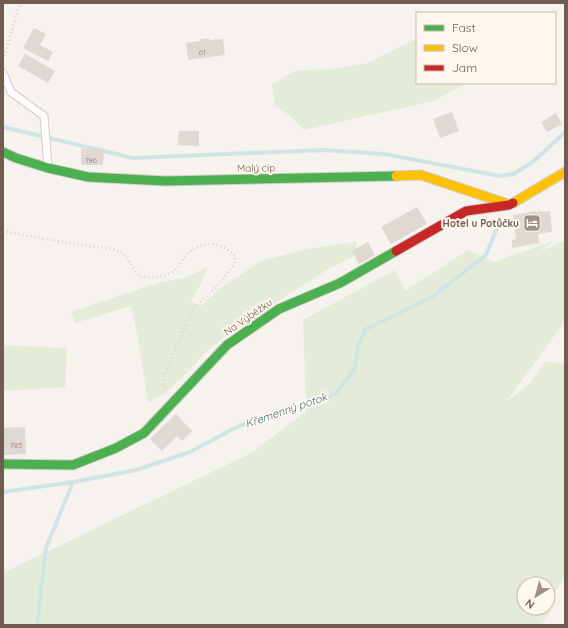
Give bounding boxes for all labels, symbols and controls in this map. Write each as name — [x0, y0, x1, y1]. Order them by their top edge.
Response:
legend — [416, 12, 556, 84]
text: Fast — [452, 20, 476, 35]
text: Slow — [452, 40, 478, 55]
house number: 61 — [198, 47, 206, 57]
text: Jam — [452, 60, 477, 75]
house number: 196 — [85, 155, 98, 165]
street label: Malý cíp — [237, 161, 275, 175]
hotel icon: Hotel u Potůčku — [522, 213, 542, 233]
place label: Hotel u Potůčku — [443, 217, 519, 230]
street label: Na Výběžku — [221, 296, 275, 338]
water label: Křemenný potok — [243, 389, 330, 431]
house number: 783 — [10, 440, 22, 450]
north arrow — [516, 576, 556, 616]
text: N — [523, 596, 537, 612]

